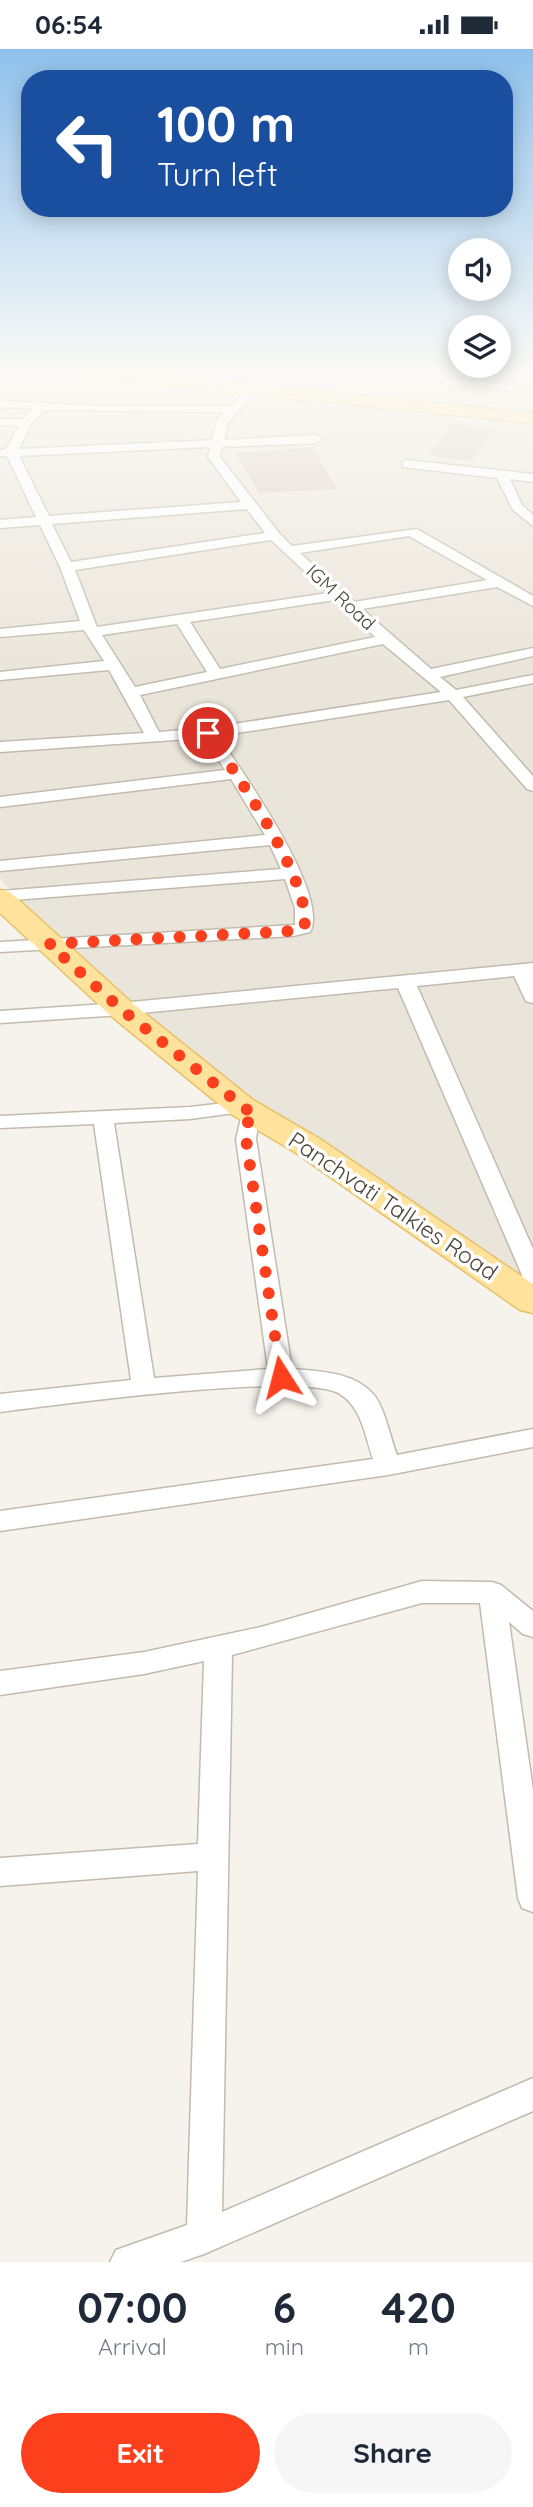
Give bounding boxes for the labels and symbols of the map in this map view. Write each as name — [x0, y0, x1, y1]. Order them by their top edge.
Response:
street label: IGM Road — [301, 559, 381, 635]
pin — [178, 703, 238, 763]
street label: Panchvati Talkies Road — [283, 1125, 503, 1286]
position arrow — [244, 1340, 318, 1414]

